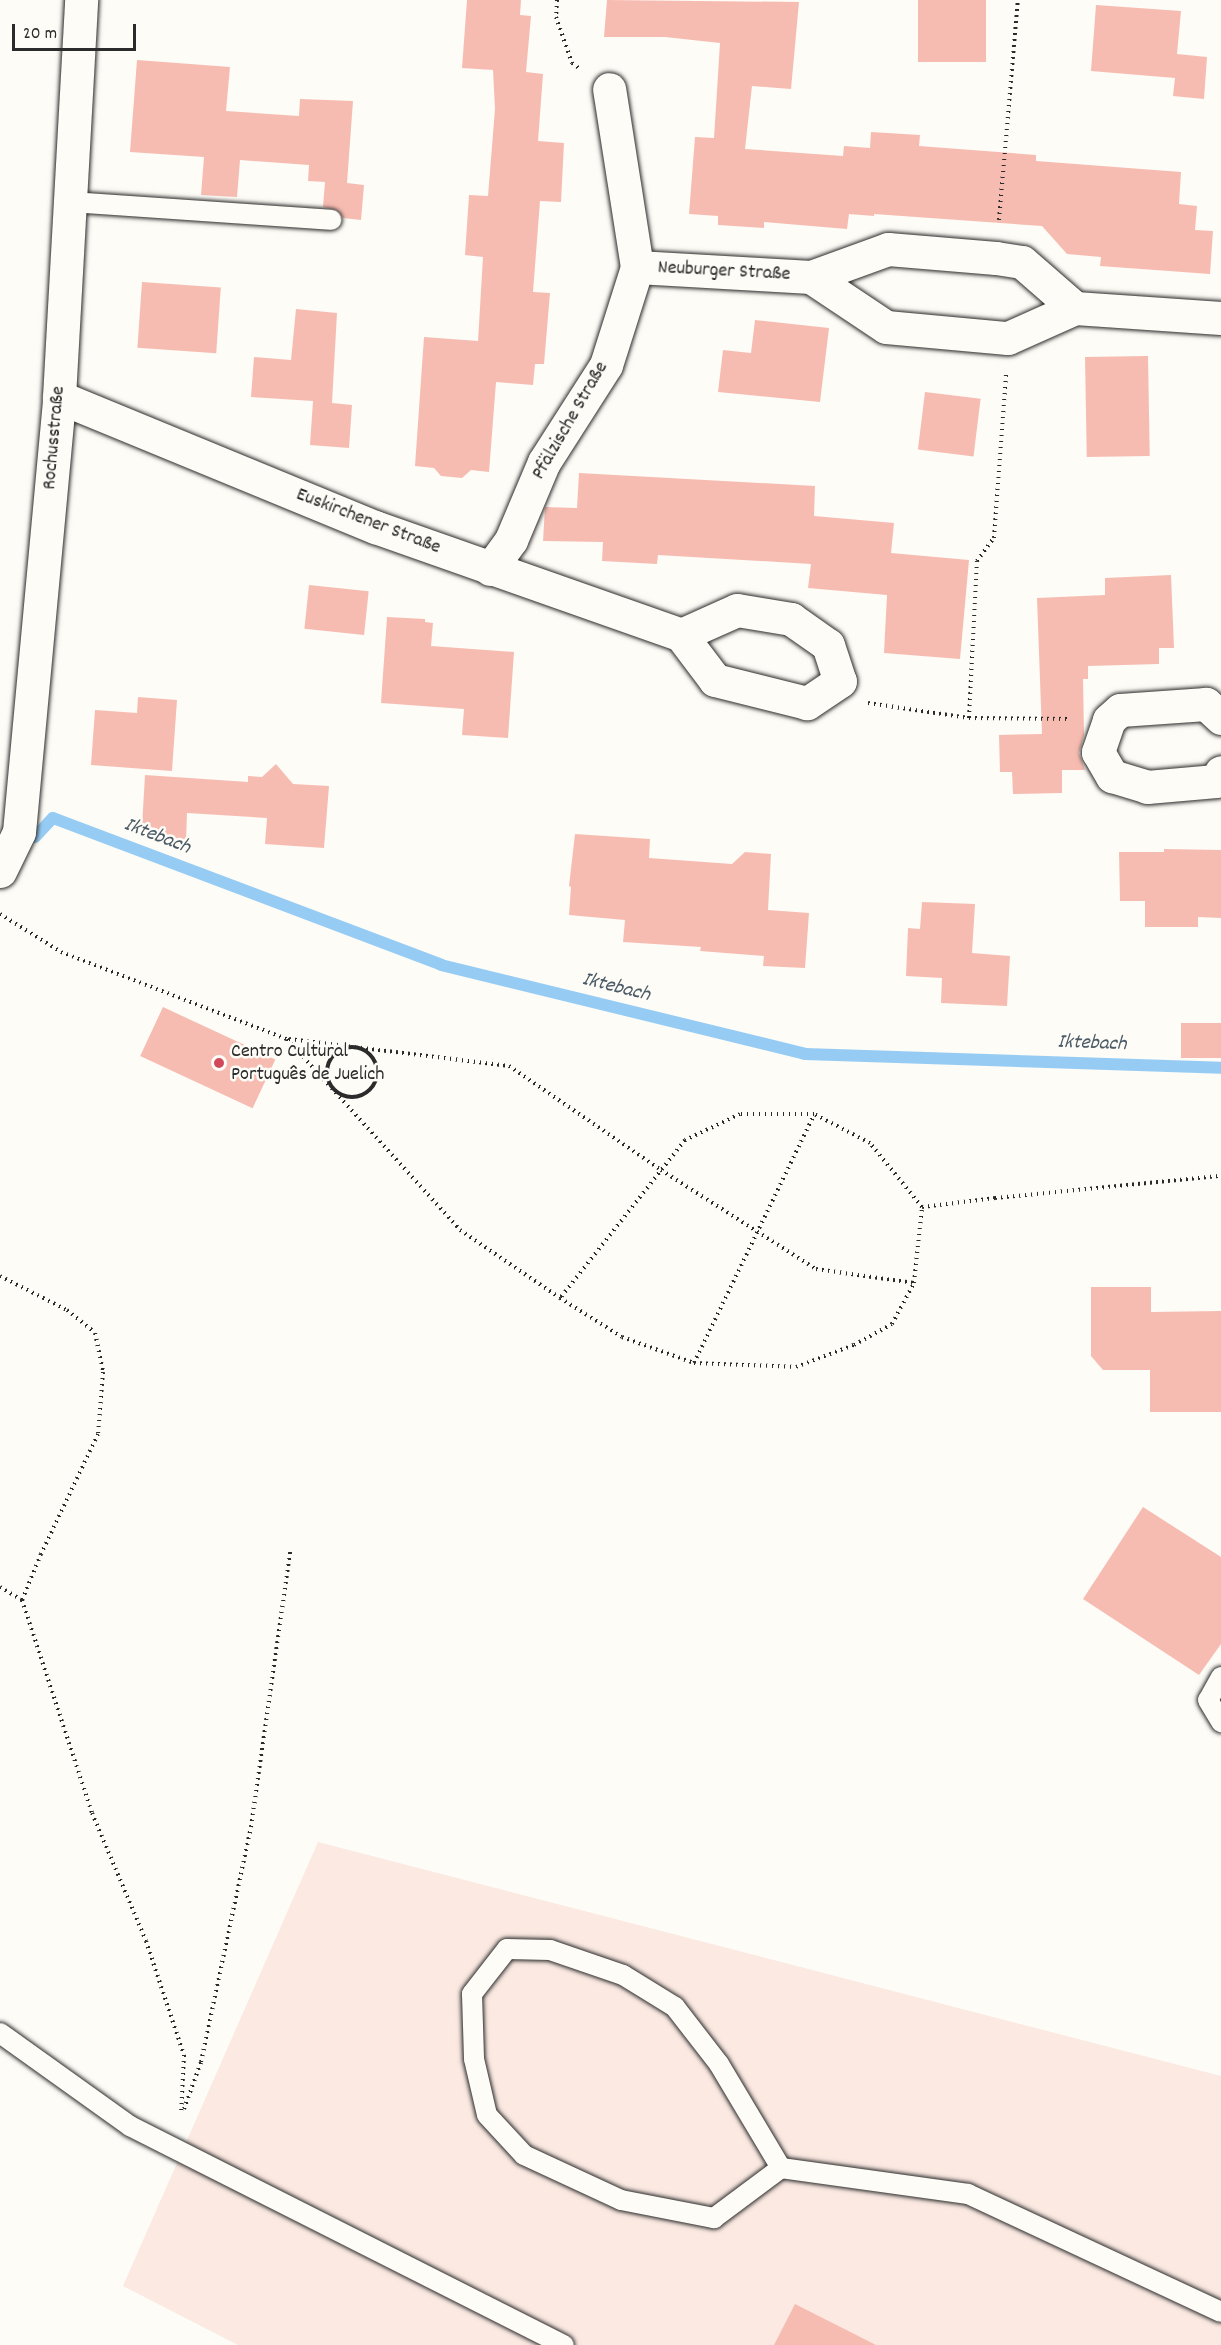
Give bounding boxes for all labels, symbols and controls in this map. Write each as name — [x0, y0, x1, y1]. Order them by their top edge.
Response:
scale bar — [15, 12, 140, 50]
text: 20 m — [23, 22, 57, 47]
street label: Neuburger Straße — [657, 257, 791, 287]
street label: Pfälzische Straße — [528, 358, 614, 484]
street label: Rochusstraße — [39, 385, 71, 491]
street label: Euskirchener Straße — [292, 483, 444, 561]
water label: Iktebach — [120, 813, 194, 861]
water label: Iktebach — [579, 967, 653, 1009]
water label: Iktebach — [1057, 1030, 1127, 1058]
place label: Centro Cultural Português de Juelich — [231, 1040, 384, 1087]
marker: Centro Cultural Português de Juelich — [212, 1056, 226, 1070]

